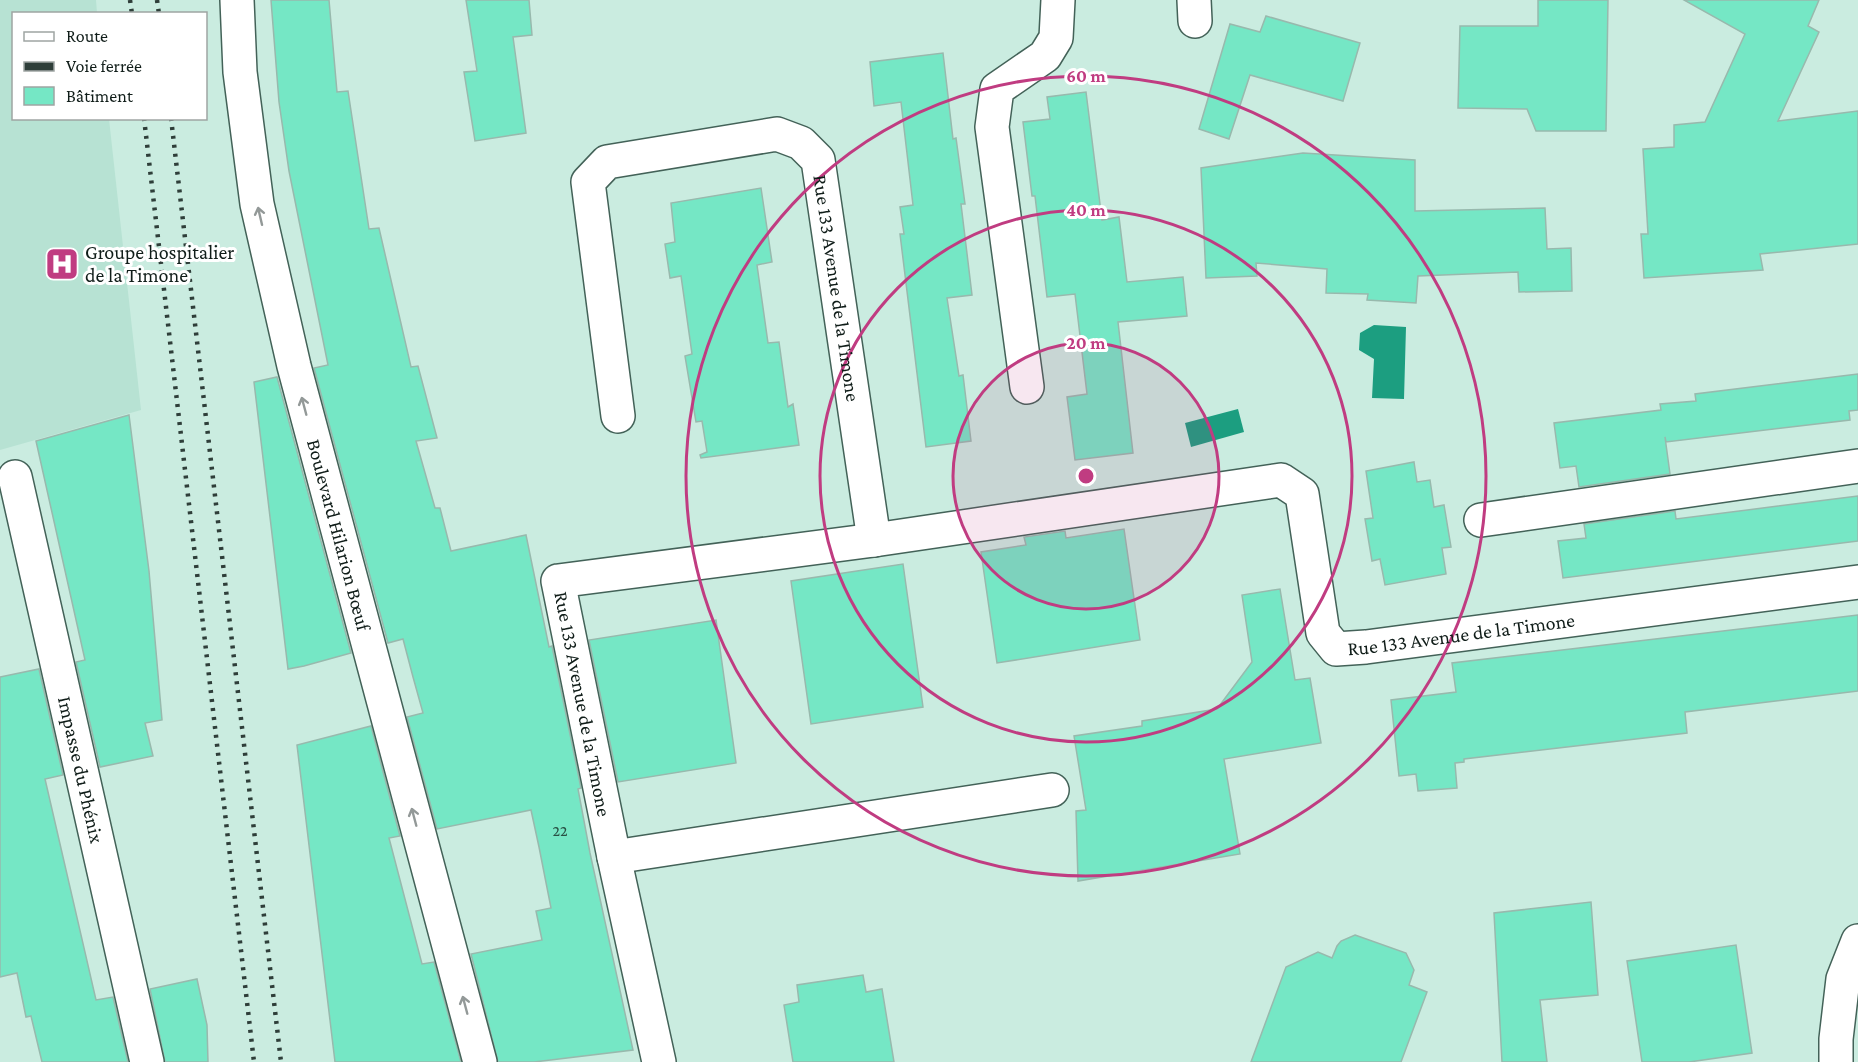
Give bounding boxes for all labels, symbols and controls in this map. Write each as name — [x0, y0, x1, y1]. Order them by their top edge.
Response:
legend — [12, 12, 207, 120]
text: Route — [66, 26, 108, 46]
text: Voie ferrée — [66, 56, 142, 76]
text: 60 m — [1066, 66, 1106, 86]
text: Bâtiment — [66, 86, 134, 106]
street label: Rue 133 Avenue de la Timone — [809, 173, 864, 403]
text: 40 m — [1066, 200, 1106, 220]
one-way arrow — [254, 206, 265, 226]
place label: Groupe hospitalier de la Timone — [85, 241, 234, 286]
hospital icon: Groupe hospitalier de la Timone — [44, 246, 80, 282]
text: 20 m — [1067, 333, 1106, 353]
one-way arrow — [298, 396, 309, 415]
street label: Boulevard Hilarion Bœuf — [303, 437, 375, 634]
centre of rings — [1076, 466, 1096, 486]
street label: Rue 133 Avenue de la Timone — [550, 590, 616, 819]
street label: Rue 133 Avenue de la Timone — [1347, 609, 1576, 659]
street label: Impasse du Phénix — [54, 694, 108, 846]
one-way arrow — [408, 808, 420, 827]
house number: 22 — [552, 822, 568, 839]
one-way arrow — [458, 996, 470, 1015]

